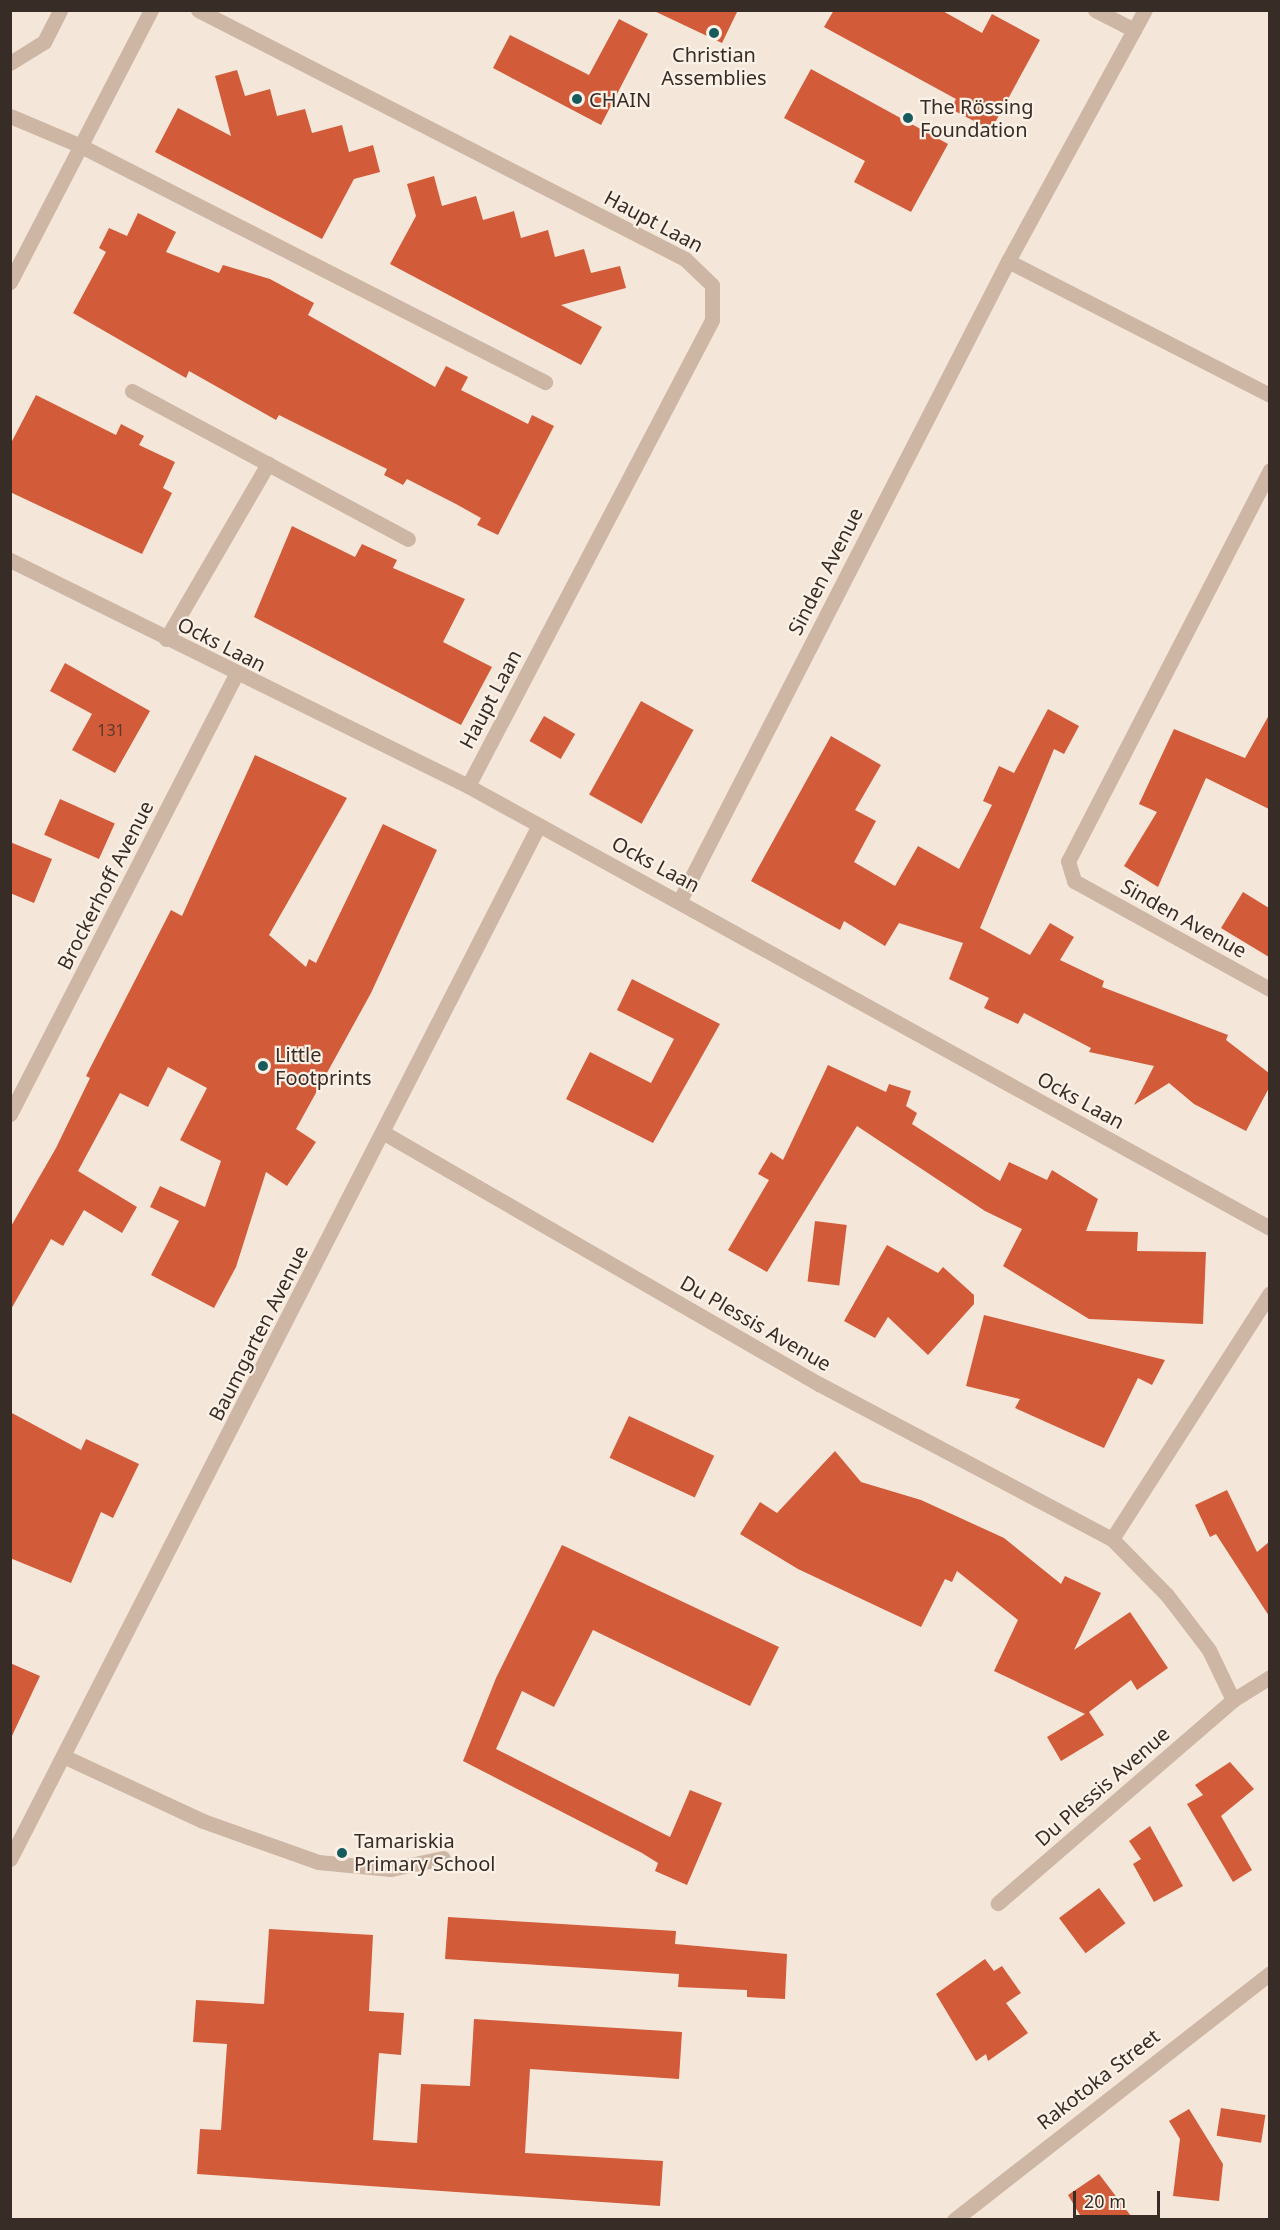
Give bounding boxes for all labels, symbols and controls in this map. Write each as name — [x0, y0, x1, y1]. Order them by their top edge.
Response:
marker: Christian Assemblies — [707, 26, 721, 40]
place label: Christian Assemblies — [661, 42, 767, 89]
place label: CHAIN — [589, 87, 651, 111]
marker: CHAIN — [570, 92, 584, 106]
place label: The Rössing Foundation — [920, 94, 1033, 141]
marker: The Rössing Foundation — [901, 111, 915, 125]
street label: Haupt Laan — [601, 185, 707, 257]
street label: Sinden Avenue — [783, 503, 867, 639]
street label: Ocks Laan — [174, 612, 270, 676]
street label: Haupt Laan — [454, 646, 526, 752]
house number: 131 — [97, 720, 125, 740]
street label: Brockerhoff Avenue — [52, 797, 158, 973]
street label: Ocks Laan — [608, 831, 704, 897]
street label: Sinden Avenue — [1117, 874, 1251, 962]
place label: Little Footprints — [275, 1042, 372, 1089]
marker: Little Footprints — [256, 1059, 270, 1073]
street label: Ocks Laan — [1033, 1066, 1129, 1134]
street label: Baumgarten Avenue — [203, 1241, 313, 1425]
street label: Du Plessis Avenue — [676, 1270, 836, 1376]
street label: Du Plessis Avenue — [1030, 1721, 1174, 1851]
place label: Tamariskia Primary School — [354, 1829, 495, 1876]
marker: Tamariskia Primary School — [335, 1846, 349, 1860]
street label: Rakotoka Street — [1032, 2024, 1164, 2134]
scale bar — [1076, 2179, 1163, 2217]
text: 20 m — [1084, 2189, 1126, 2213]

